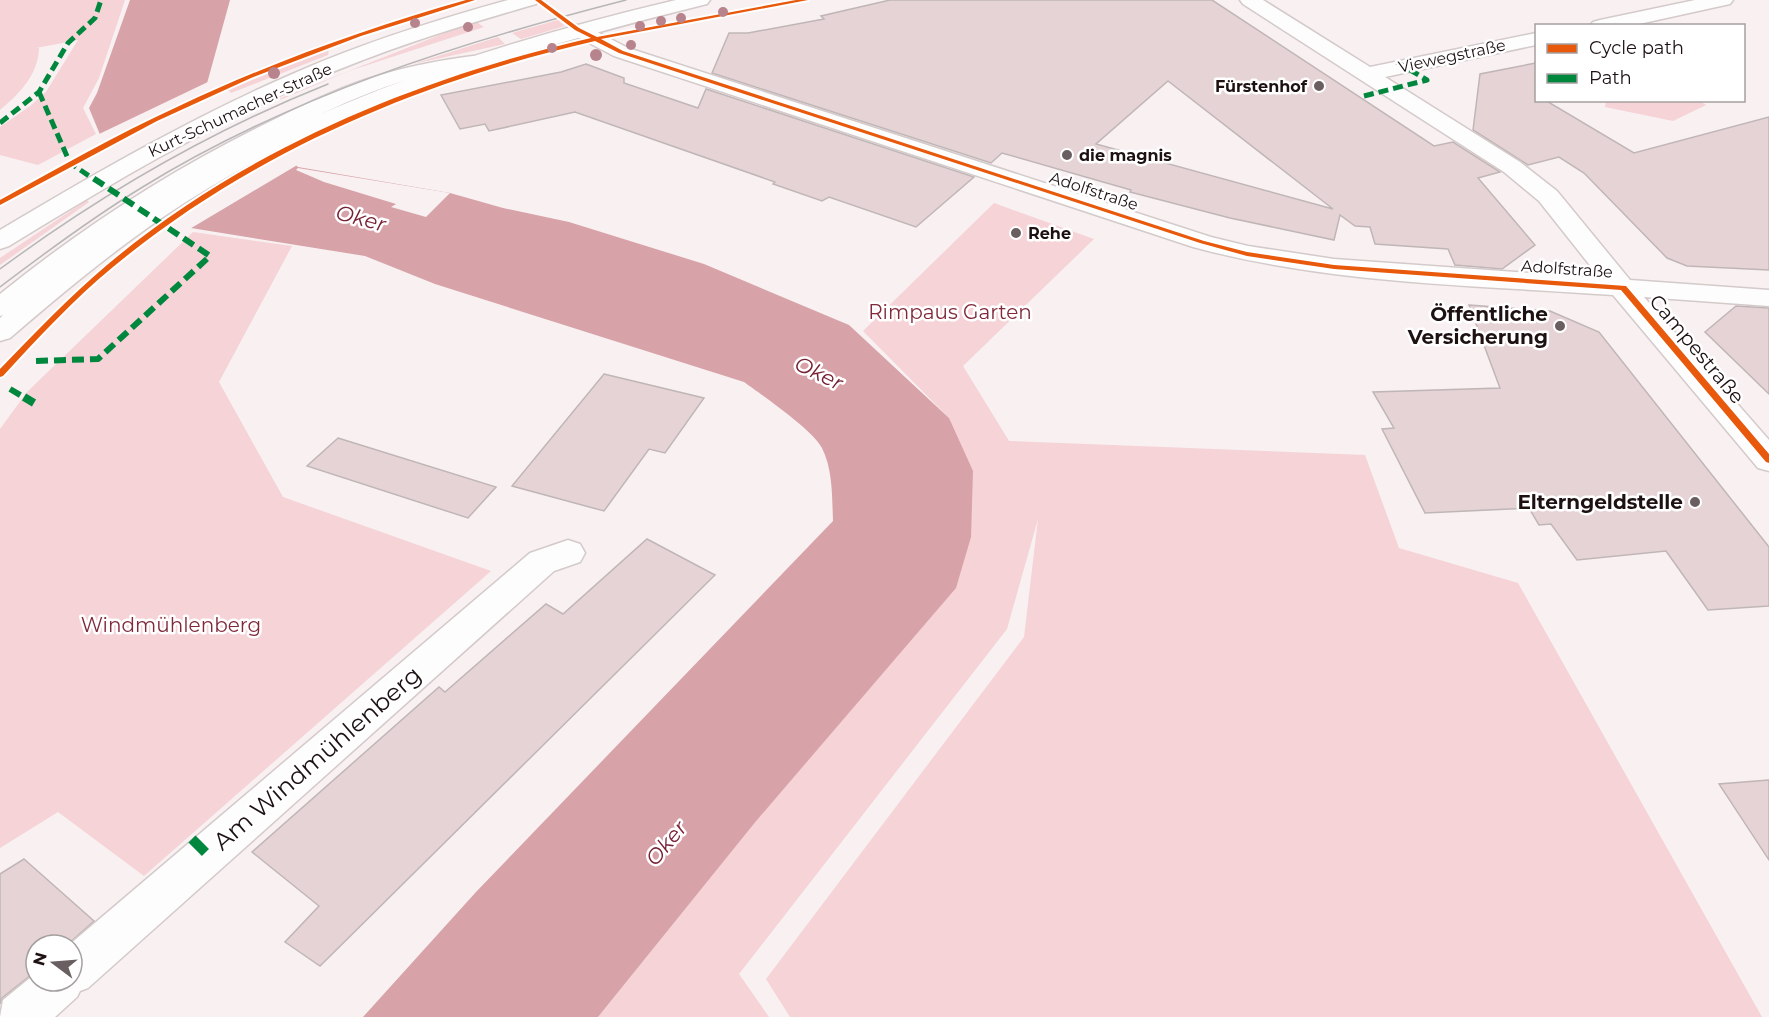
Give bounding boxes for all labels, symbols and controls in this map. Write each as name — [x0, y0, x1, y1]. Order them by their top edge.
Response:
legend — [1535, 24, 1745, 102]
street label: Viewegstraße — [1397, 35, 1507, 77]
text: Cycle path — [1589, 37, 1684, 59]
street label: Kurt-Schumacher-Straße — [145, 59, 335, 161]
text: Path — [1589, 67, 1632, 89]
place label: Fürstenhof — [1215, 77, 1308, 96]
marker: Fürstenhof — [1312, 79, 1326, 93]
place label: die magnis — [1079, 146, 1172, 165]
marker: die magnis — [1060, 148, 1074, 162]
street label: Adolfstraße — [1047, 168, 1141, 214]
water label: Oker — [333, 199, 389, 237]
place label: Rehe — [1028, 224, 1071, 243]
marker: Rehe — [1009, 226, 1023, 240]
street label: Adolfstraße — [1521, 256, 1613, 282]
street label: Campestraße — [1644, 290, 1750, 408]
park label: Rimpaus Garten — [868, 300, 1032, 324]
place label: Öffentliche Versicherung — [1407, 302, 1548, 349]
marker: Öffentliche Versicherung — [1553, 319, 1567, 333]
water label: Oker — [791, 351, 848, 396]
place label: Elterngeldstelle — [1517, 490, 1683, 514]
marker: Elterngeldstelle — [1688, 495, 1702, 509]
park label: Windmühlenberg — [81, 613, 261, 637]
street label: Am Windmühlenberg — [207, 660, 427, 856]
water label: Oker — [640, 815, 692, 870]
north arrow — [24, 933, 84, 993]
text: N — [29, 950, 51, 968]

